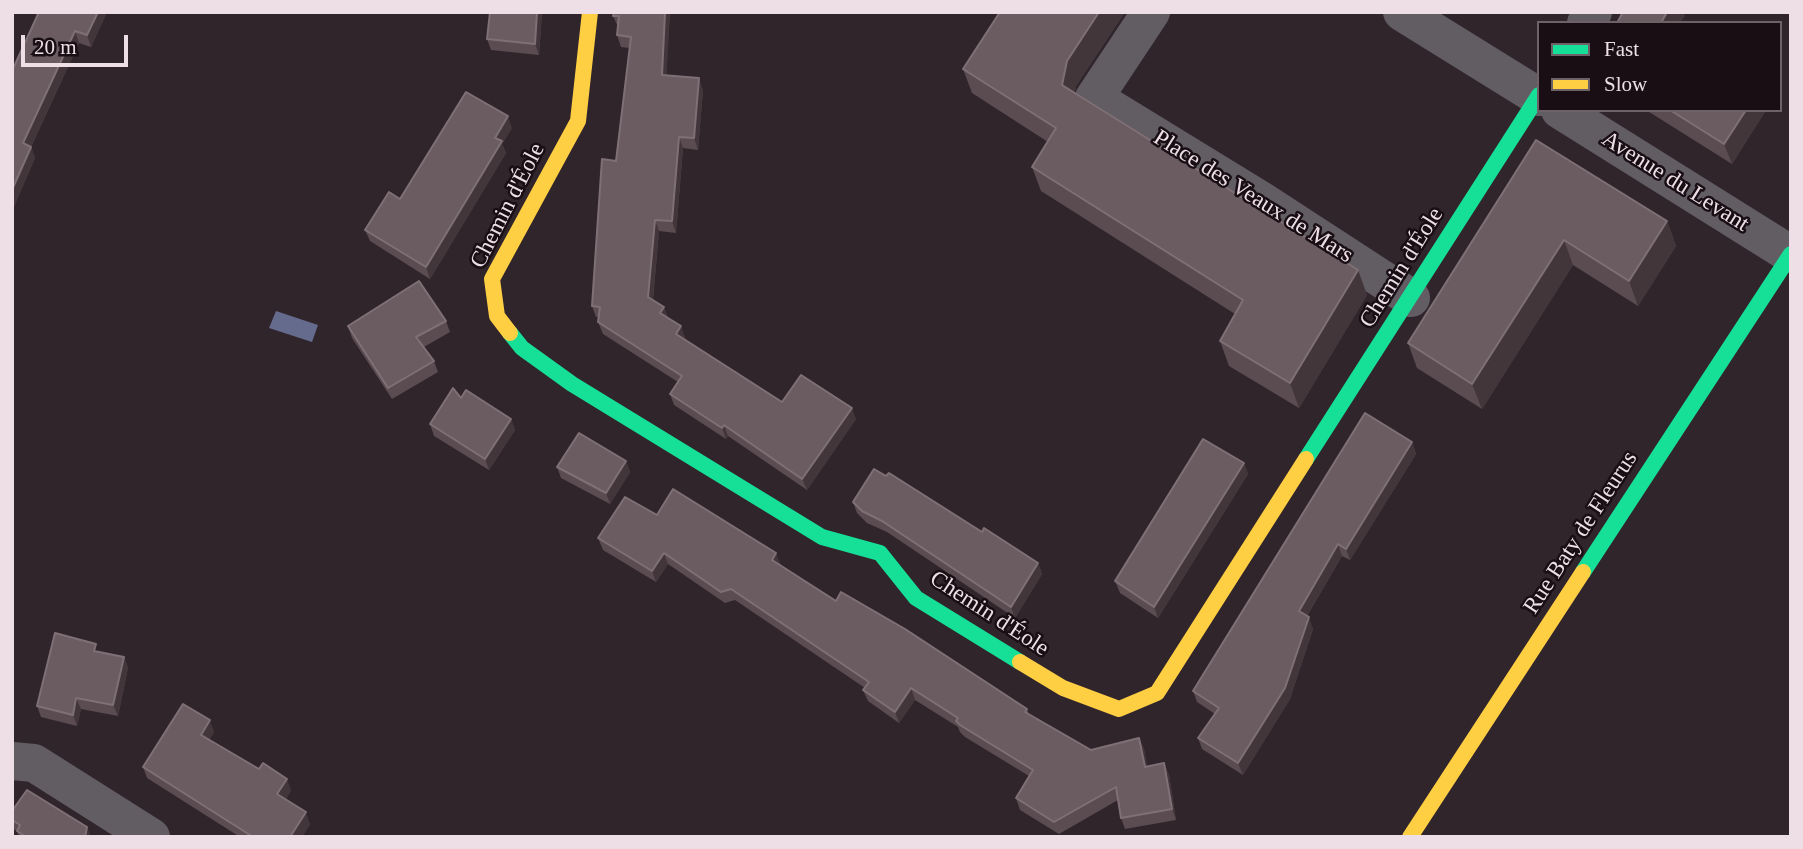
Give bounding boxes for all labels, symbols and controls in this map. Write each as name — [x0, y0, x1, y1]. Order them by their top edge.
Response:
scale bar — [24, 21, 131, 65]
legend — [1537, 21, 1782, 112]
text: 20 m — [34, 35, 77, 59]
text: Fast — [1604, 37, 1639, 61]
text: Slow — [1604, 72, 1647, 96]
street label: Place des Veaux de Mars — [1148, 124, 1358, 270]
street label: Avenue du Levant — [1596, 126, 1754, 238]
street label: Chemin d'Éole — [465, 139, 551, 273]
street label: Chemin d'Éole — [1354, 203, 1450, 333]
street label: Rue Baty de Fleurus — [1518, 446, 1644, 620]
street label: Chemin d'Éole — [924, 565, 1054, 663]

